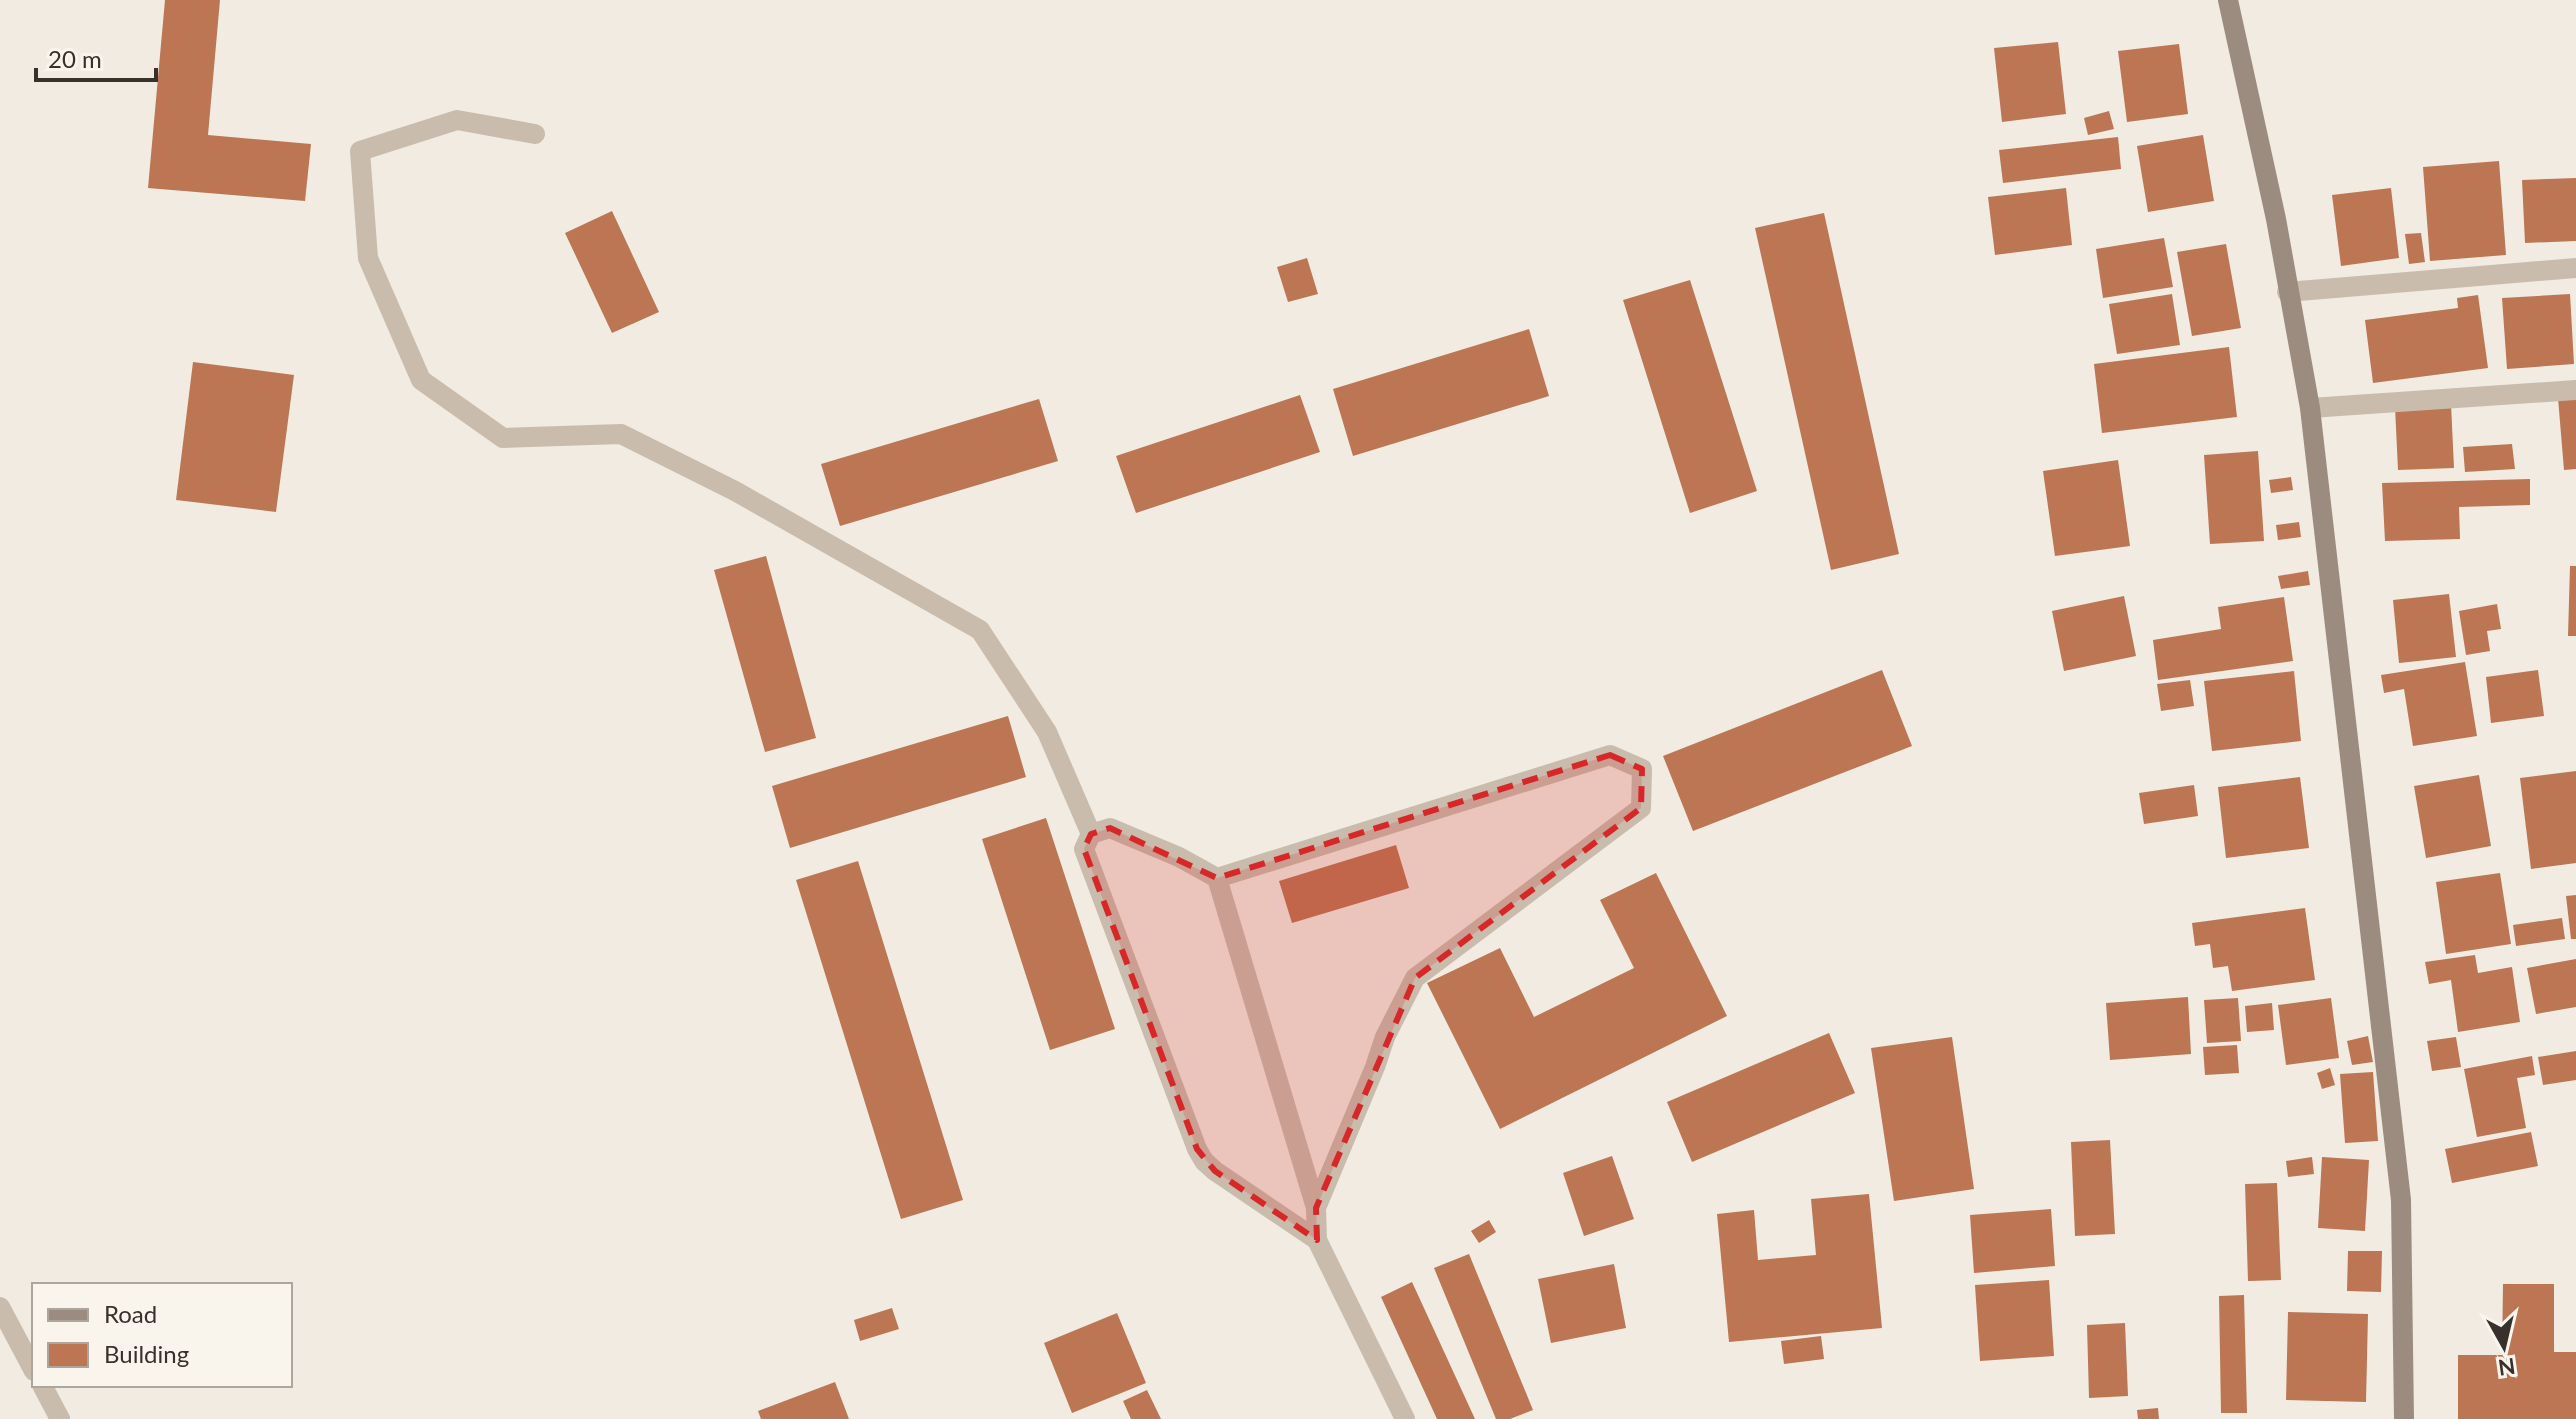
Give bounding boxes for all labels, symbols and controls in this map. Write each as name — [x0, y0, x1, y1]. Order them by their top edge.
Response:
scale bar — [36, 32, 156, 82]
text: 20 m — [48, 44, 102, 73]
legend — [32, 1283, 292, 1387]
text: Road — [104, 1299, 157, 1328]
north arrow — [2464, 1307, 2544, 1387]
text: Building — [104, 1339, 189, 1368]
text: N — [2497, 1353, 2517, 1382]

